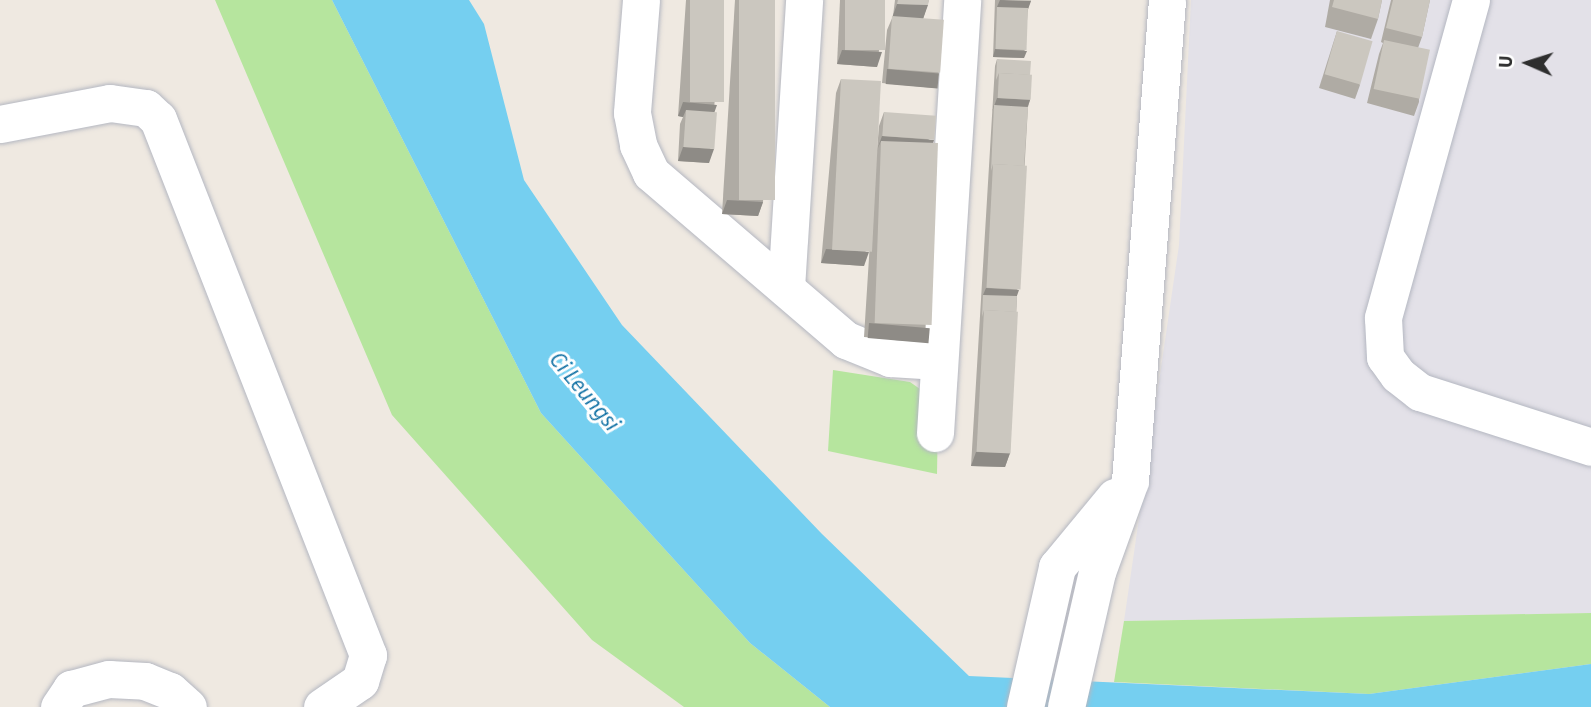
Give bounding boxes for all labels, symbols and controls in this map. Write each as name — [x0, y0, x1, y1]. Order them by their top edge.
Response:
north arrow — [1493, 28, 1563, 98]
text: U — [1493, 55, 1520, 69]
water label: Ci Leungsi — [543, 347, 625, 437]

